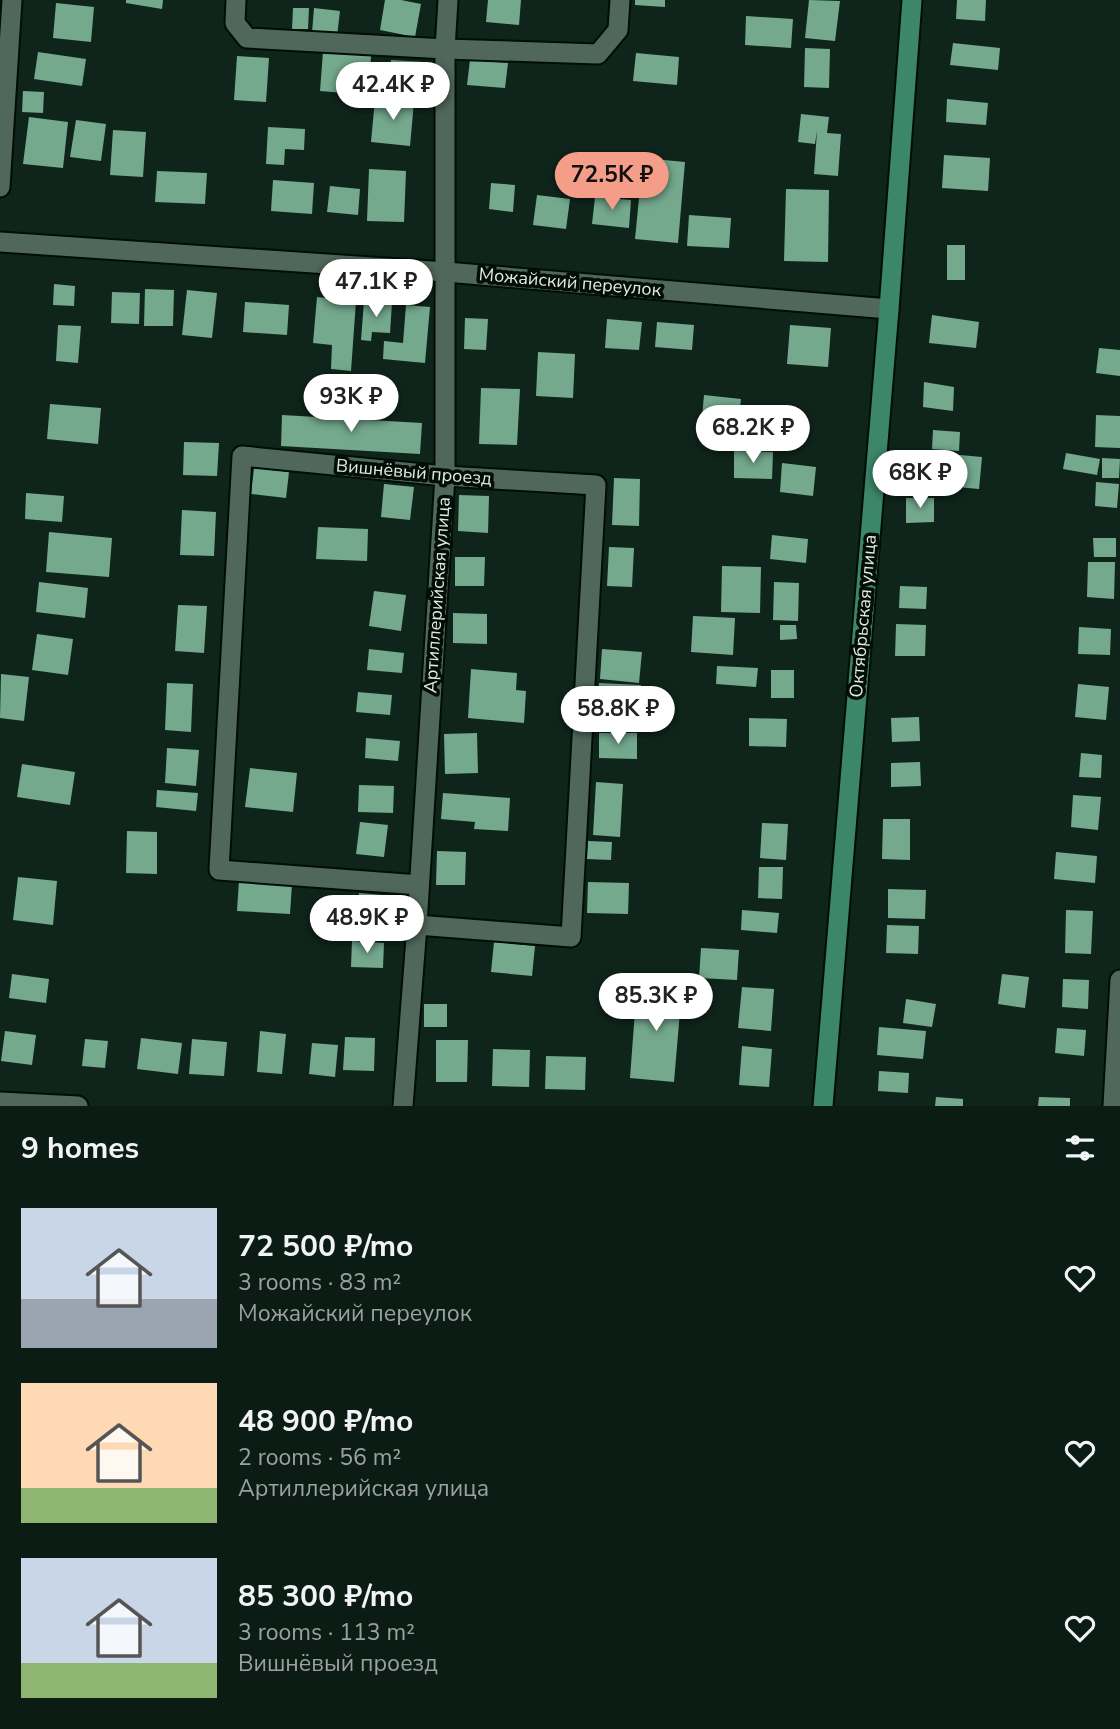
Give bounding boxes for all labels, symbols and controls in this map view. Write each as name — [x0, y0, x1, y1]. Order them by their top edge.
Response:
pin: 42.4K ₽ — [328, 62, 458, 122]
text: 42.4K ₽ — [352, 69, 434, 100]
pin: 72.5K ₽ — [547, 152, 677, 212]
text: 72.5K ₽ — [571, 159, 653, 190]
pin: 47.1K ₽ — [311, 260, 441, 319]
street label: Можайский переулок — [478, 262, 663, 302]
text: 47.1K ₽ — [335, 266, 417, 297]
pin: 93K ₽ — [302, 374, 400, 434]
text: 93K ₽ — [320, 381, 382, 412]
pin: 68.2K ₽ — [688, 406, 818, 465]
text: 68.2K ₽ — [712, 412, 794, 443]
pin: 68K ₽ — [871, 450, 969, 510]
street label: Вишнёвый проезд — [335, 453, 493, 491]
text: 68K ₽ — [889, 457, 951, 488]
street label: Артиллерийская улица — [418, 496, 456, 694]
street label: Октябрьская улица — [844, 533, 882, 699]
pin: 58.8K ₽ — [553, 686, 683, 746]
text: 58.8K ₽ — [577, 693, 659, 724]
pin: 48.9K ₽ — [302, 895, 432, 955]
text: 48.9K ₽ — [326, 902, 408, 933]
pin: 85.3K ₽ — [591, 974, 721, 1033]
text: 85.3K ₽ — [615, 980, 697, 1011]
text: 9 homes — [21, 1128, 139, 1169]
icon: filters — [1061, 1129, 1099, 1167]
text: 72 500 ₽/mo — [238, 1226, 413, 1267]
icon: home — [77, 1236, 161, 1320]
icon: heart — [1061, 1259, 1099, 1297]
text: 3 rooms · 83 m² — [238, 1267, 401, 1298]
text: Можайский переулок — [238, 1298, 472, 1329]
text: 48 900 ₽/mo — [238, 1401, 413, 1442]
icon: home — [77, 1411, 161, 1495]
icon: heart — [1061, 1434, 1099, 1472]
text: 2 rooms · 56 m² — [238, 1442, 401, 1473]
text: Артиллерийская улица — [238, 1473, 489, 1504]
text: 85 300 ₽/mo — [238, 1576, 413, 1617]
icon: home — [77, 1586, 161, 1670]
icon: heart — [1061, 1609, 1099, 1647]
text: 3 rooms · 113 m² — [238, 1617, 415, 1648]
text: Вишнёвый проезд — [238, 1648, 438, 1679]

